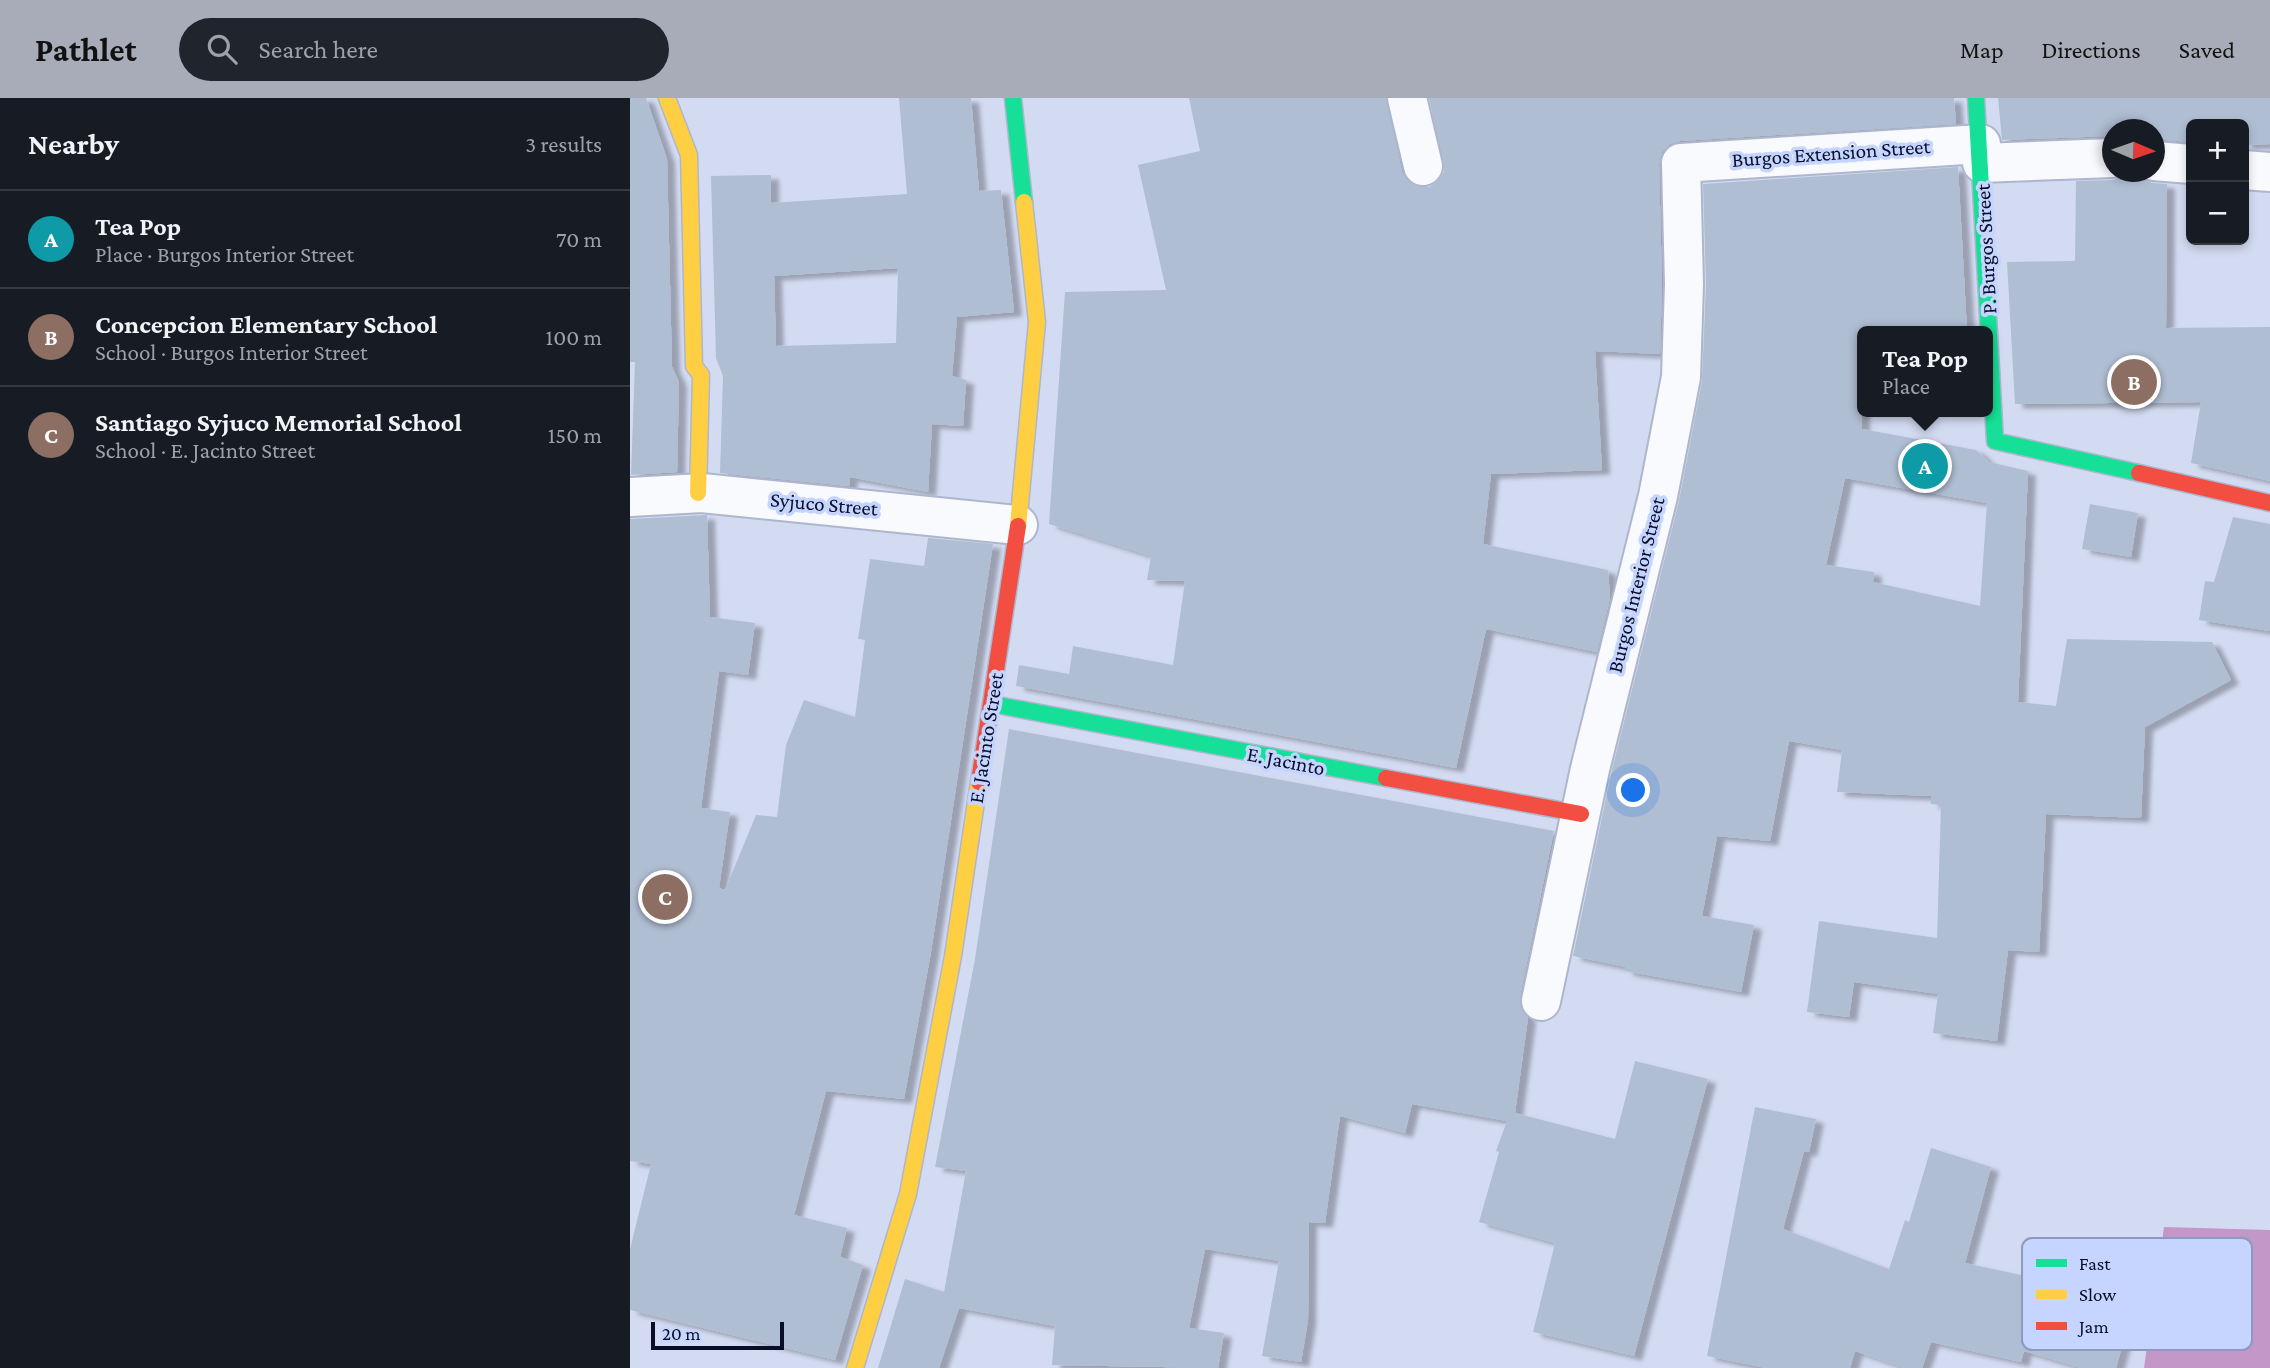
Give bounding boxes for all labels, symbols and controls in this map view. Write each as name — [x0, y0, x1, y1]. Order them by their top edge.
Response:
search box — [179, 18, 669, 81]
icon: search — [203, 30, 241, 68]
text: Pathlet — [35, 31, 137, 68]
text: Search here — [259, 35, 378, 64]
text: Map — [1960, 36, 2004, 63]
text: Directions — [2042, 36, 2141, 63]
text: Saved — [2179, 36, 2235, 63]
north arrow — [2102, 119, 2165, 182]
map controls — [2186, 119, 2249, 245]
button: + — [2186, 119, 2249, 182]
text: Nearby — [28, 127, 119, 160]
text: 3 results — [525, 131, 602, 157]
street label: Burgos Extension Street — [1731, 134, 1932, 172]
street label: P. Burgos Street — [1971, 182, 2001, 315]
button: − — [2186, 182, 2249, 245]
text: Tea Pop — [95, 212, 181, 241]
text: A — [44, 226, 58, 252]
text: 70 m — [556, 226, 602, 252]
text: Place · Burgos Interior Street — [95, 241, 354, 267]
text: Concepcion Elementary School — [95, 310, 437, 339]
text: B — [44, 324, 58, 350]
text: 100 m — [546, 324, 602, 350]
popup — [1857, 326, 1993, 417]
text: School · Burgos Interior Street — [95, 339, 368, 365]
text: Tea Pop — [1882, 344, 1968, 373]
pin: B — [2111, 356, 2157, 408]
text: Place — [1882, 373, 1930, 399]
text: Santiago Syjuco Memorial School — [95, 408, 462, 437]
text: C — [44, 422, 58, 448]
text: 150 m — [548, 422, 602, 448]
text: School · E. Jacinto Street — [95, 437, 315, 463]
pin: A — [1902, 440, 1948, 492]
street label: Syjuco Street — [769, 487, 880, 521]
street label: Burgos Interior Street — [1603, 494, 1670, 675]
street label: E. Jacinto Street — [964, 670, 1008, 805]
street label: E. Jacinto — [1245, 742, 1327, 780]
your location — [1616, 773, 1650, 807]
pin: C — [642, 871, 688, 923]
legend — [2022, 1238, 2252, 1350]
text: Fast — [2079, 1253, 2111, 1274]
text: Slow — [2079, 1284, 2116, 1305]
text: Jam — [2077, 1316, 2109, 1337]
scale bar — [651, 1319, 784, 1351]
text: 20 m — [662, 1323, 701, 1344]

